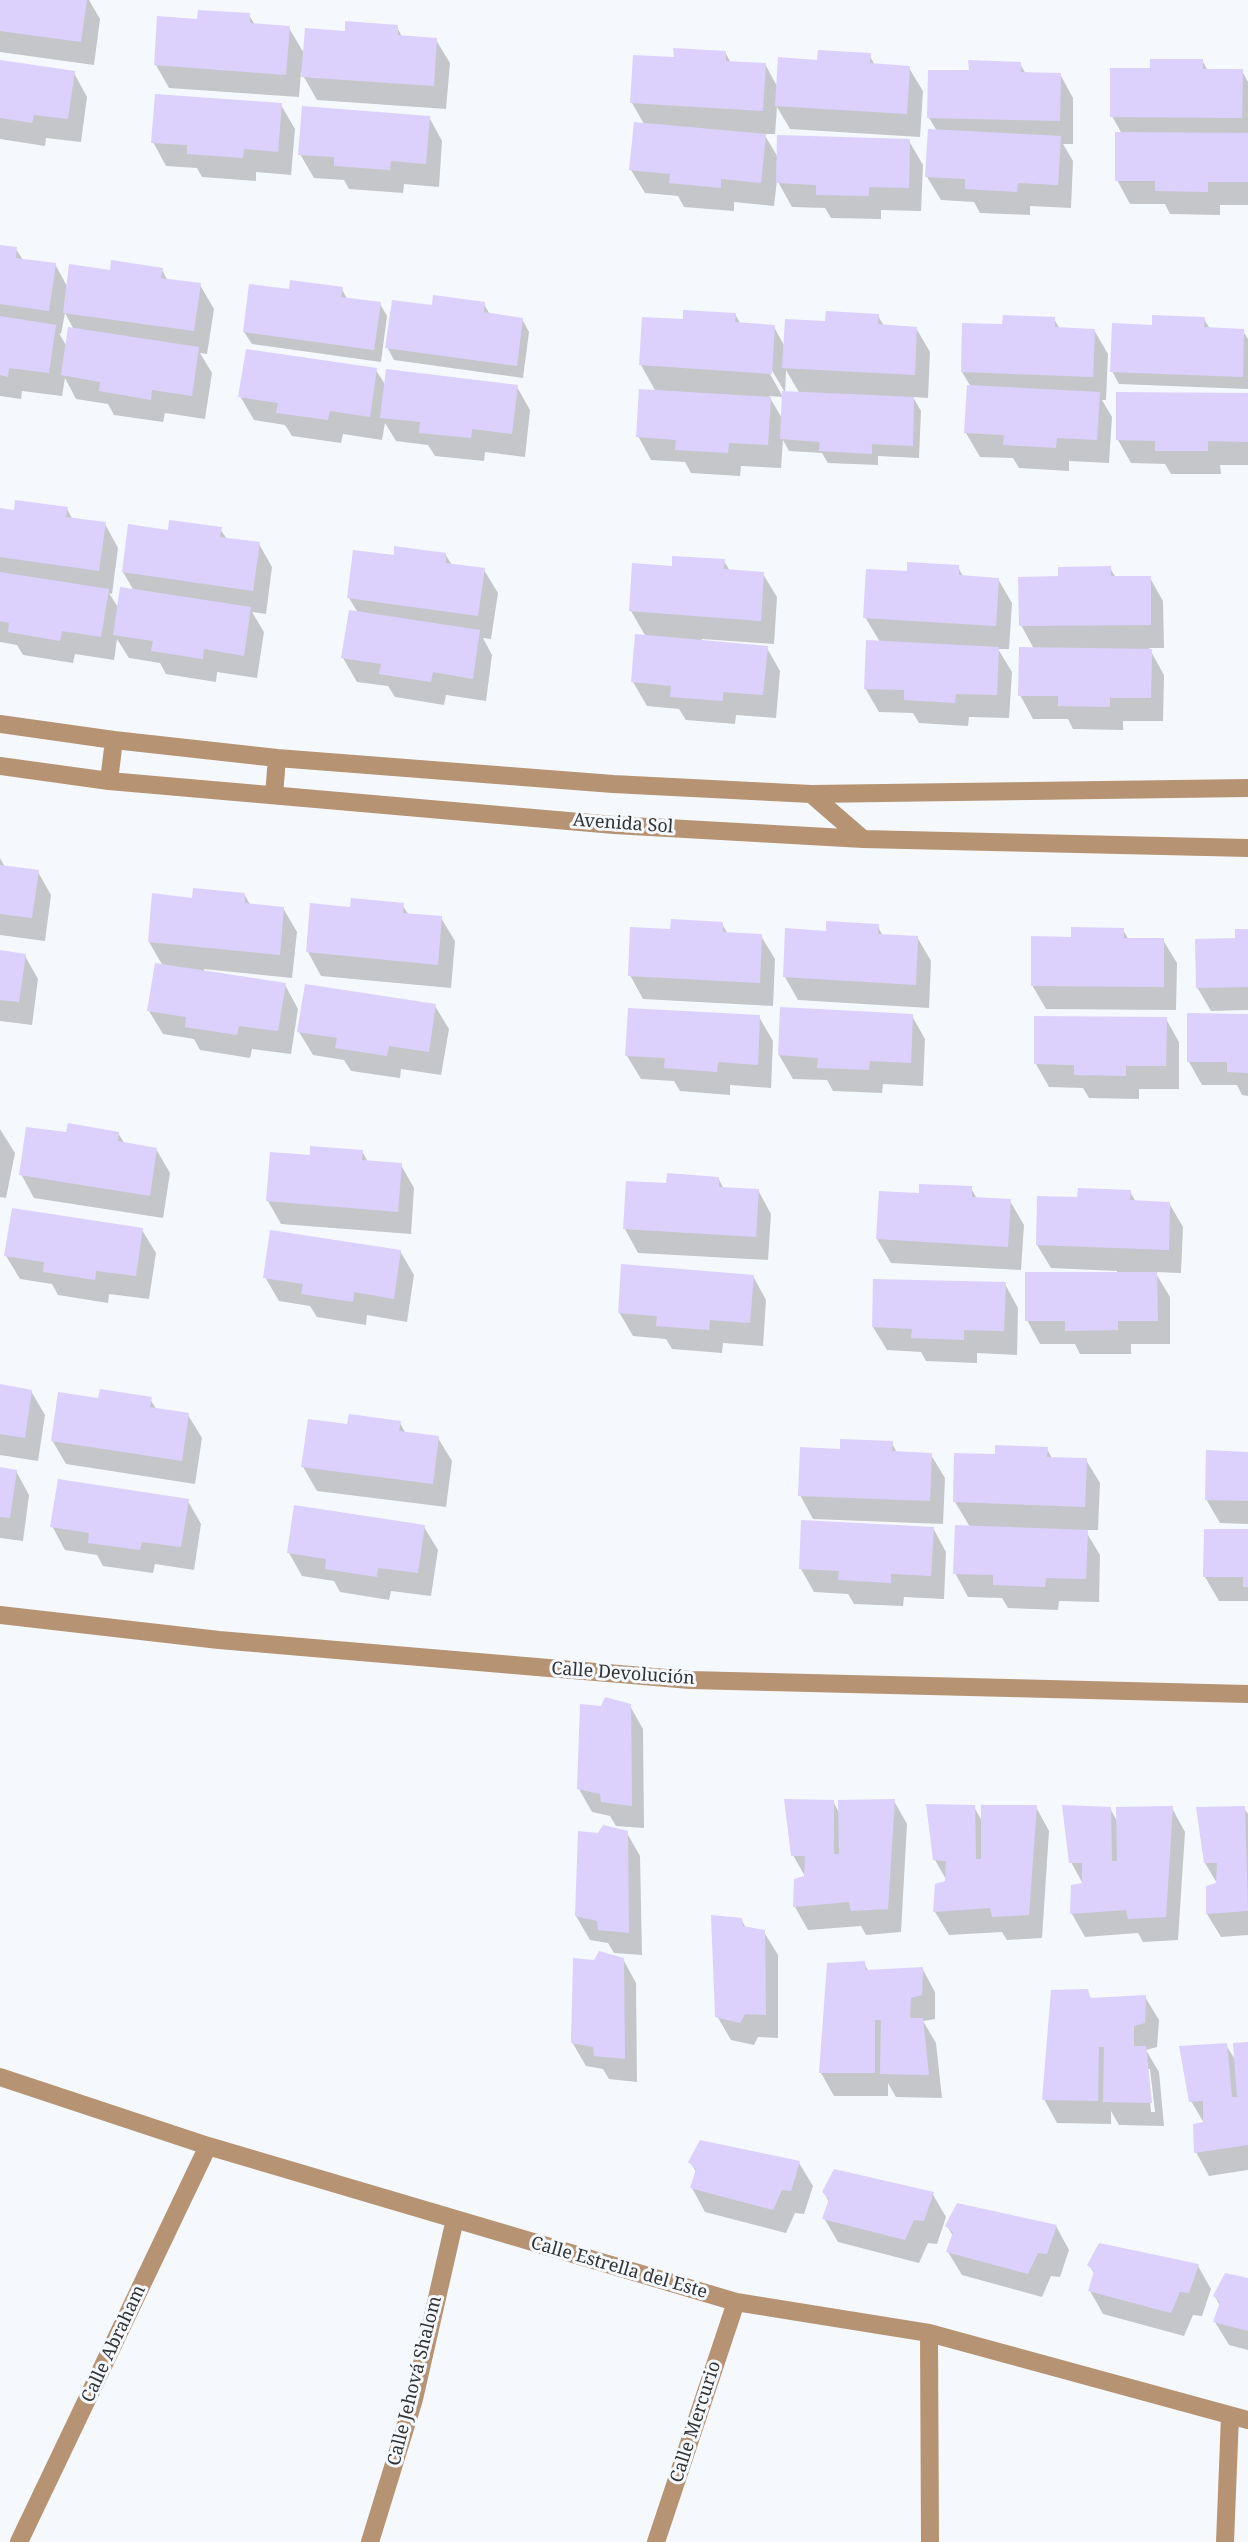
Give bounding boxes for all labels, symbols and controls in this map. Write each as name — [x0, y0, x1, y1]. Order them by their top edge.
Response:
street label: Avenida Sol — [572, 810, 674, 838]
street label: Calle Devolución — [551, 1658, 695, 1690]
street label: Calle Estrella del Este — [528, 2232, 710, 2304]
street label: Calle Abraham — [77, 2282, 151, 2406]
street label: Calle Jehová Shalom — [383, 2294, 447, 2468]
street label: Calle Mercurio — [666, 2358, 726, 2486]

